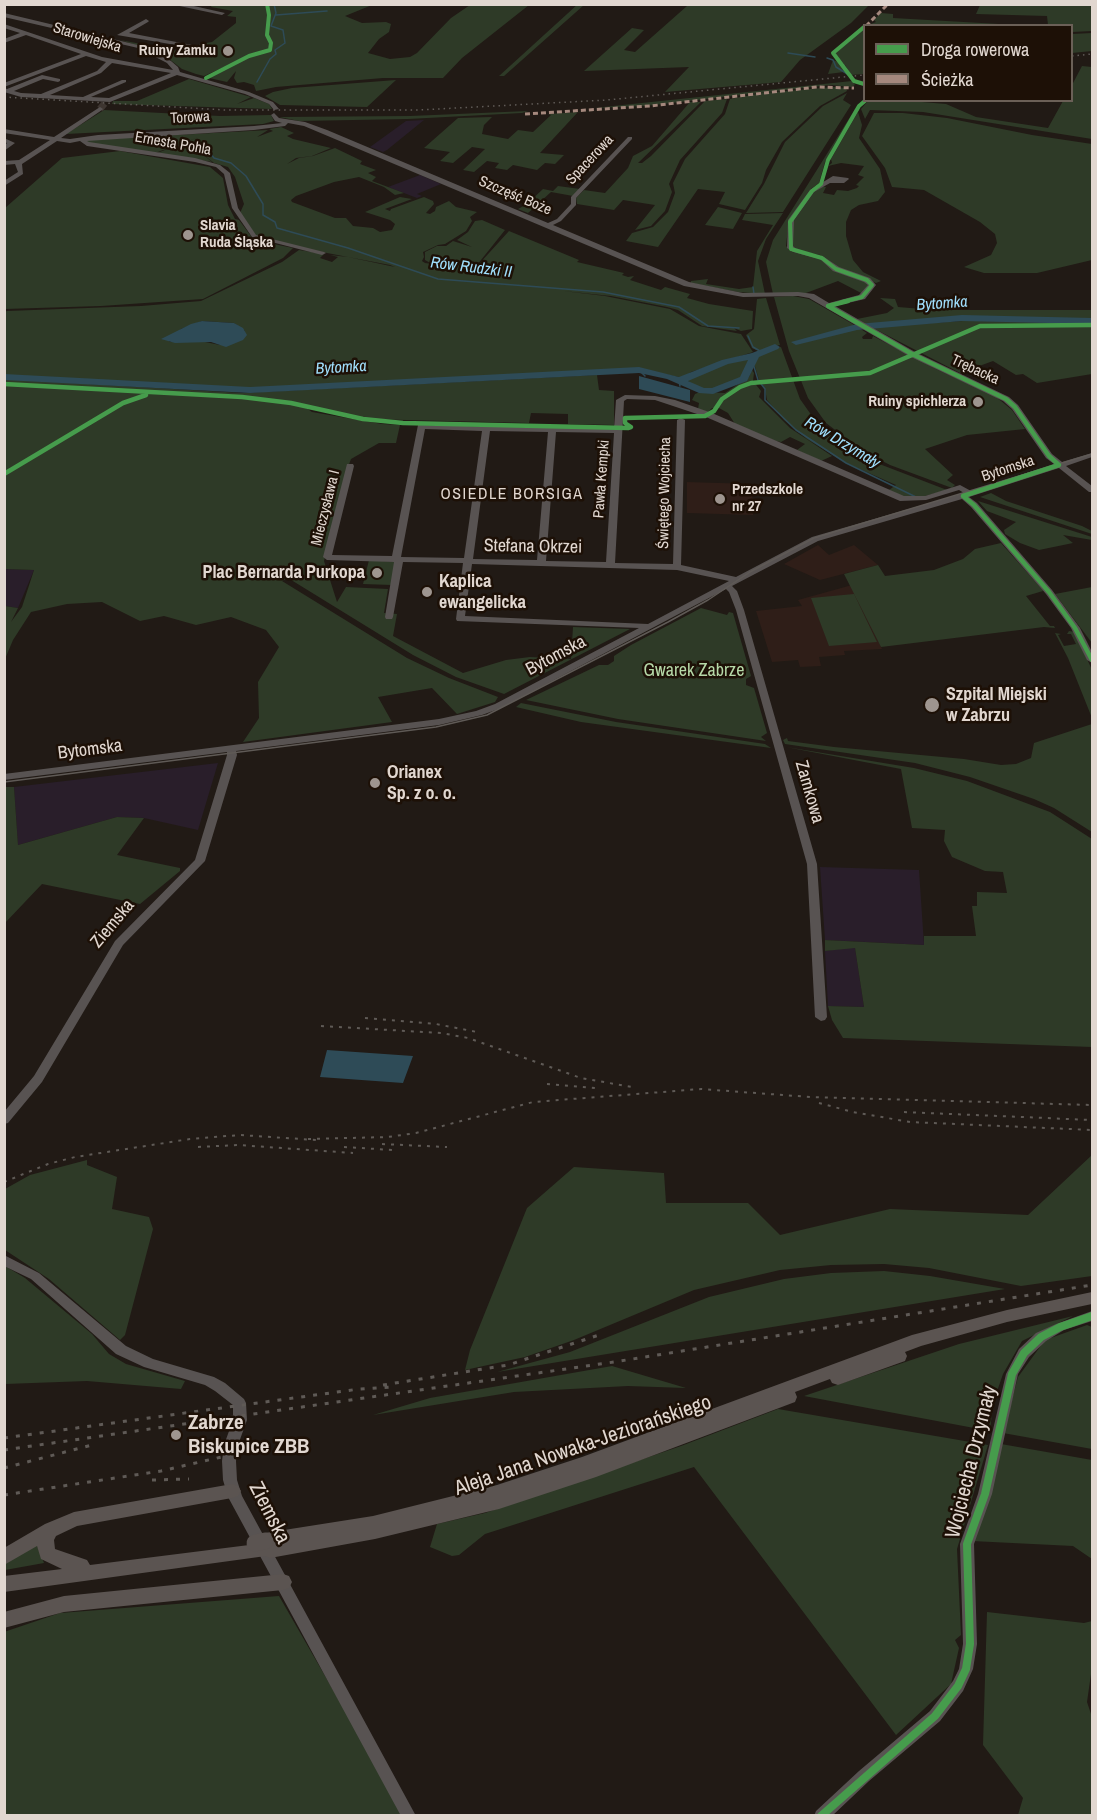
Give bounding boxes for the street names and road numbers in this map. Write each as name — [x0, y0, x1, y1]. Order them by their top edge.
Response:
street label: Starowiejska — [51, 19, 123, 57]
street label: Torowa — [170, 108, 210, 128]
street label: Ernesta Pohla — [133, 128, 213, 160]
street label: Spacerowa — [562, 131, 618, 189]
street label: Szczęść Boże — [476, 173, 554, 219]
street label: Trębacka — [948, 351, 1002, 389]
street label: Świętego Wojciecha — [655, 437, 675, 549]
street label: Pawła Kempki — [590, 439, 614, 519]
street label: Bytomska — [980, 452, 1036, 486]
street label: Mieczysława I — [308, 468, 344, 548]
street label: Stefana Okrzei — [484, 535, 582, 559]
street label: Bytomska — [522, 631, 590, 681]
street label: Bytomska — [57, 735, 123, 765]
street label: Zamkowa — [790, 758, 828, 826]
street label: Ziemska — [87, 895, 139, 953]
street label: Wojciecha Drzymały — [941, 1383, 1003, 1541]
street label: Aleja Jana Nowaka-Jeziorańskiego — [451, 1390, 715, 1502]
street label: Ziemska — [243, 1478, 295, 1548]

